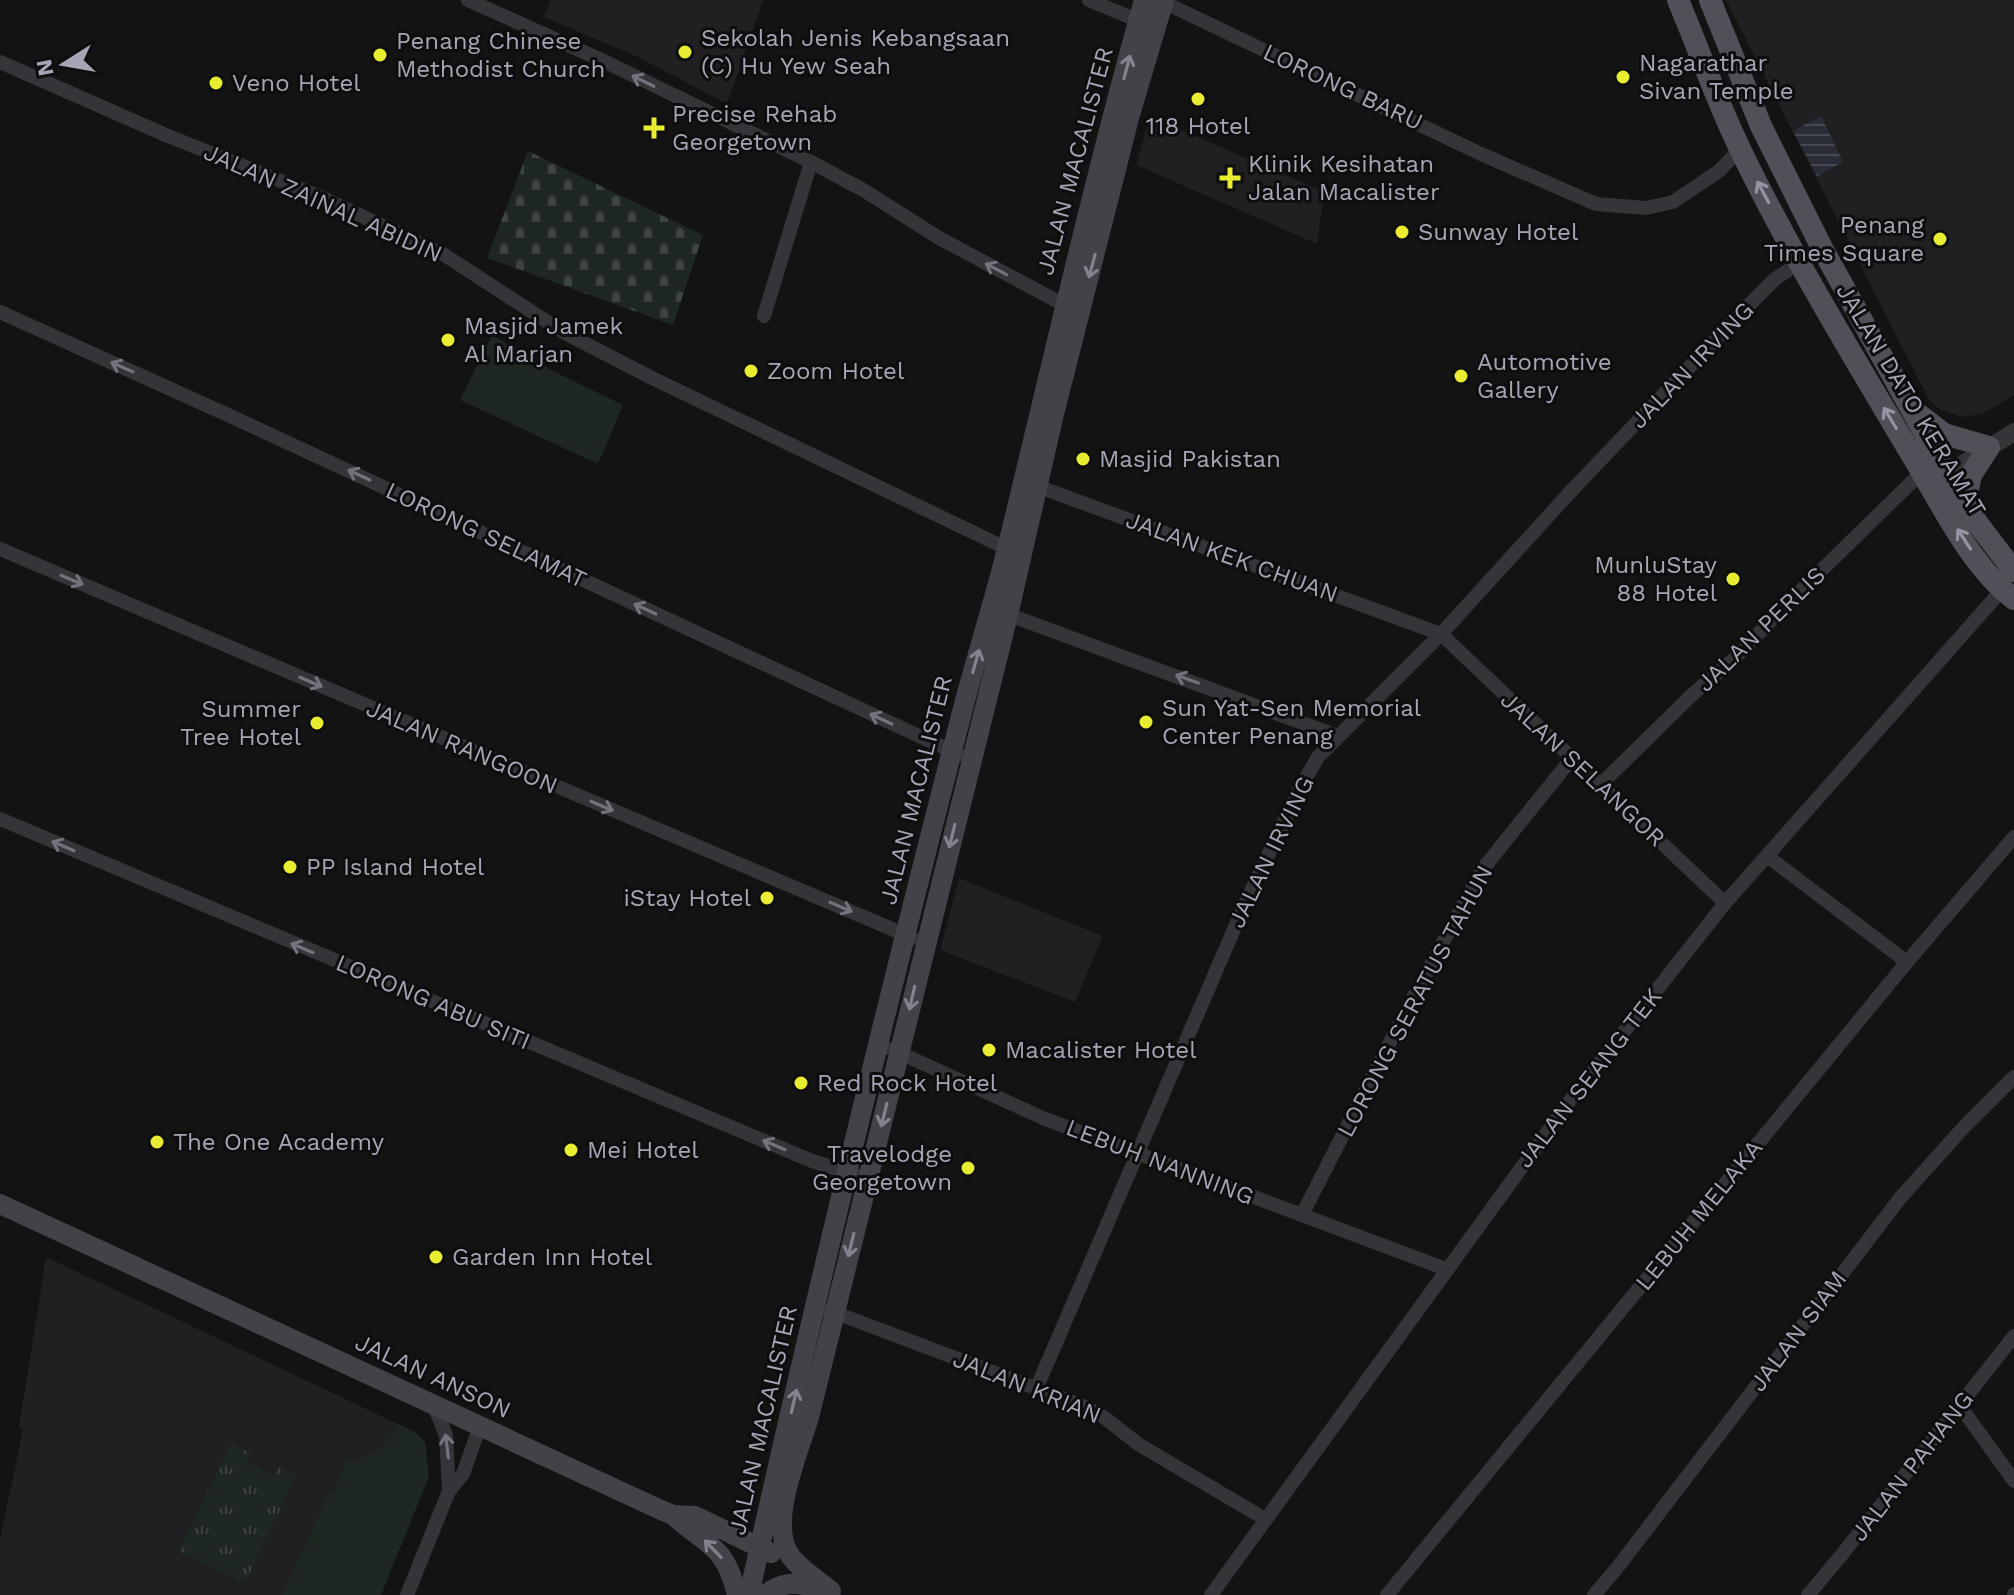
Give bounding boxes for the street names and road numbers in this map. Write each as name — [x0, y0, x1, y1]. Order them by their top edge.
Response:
street label: LORONG BARU — [1259, 38, 1427, 136]
street label: JALAN MACALISTER — [1031, 44, 1119, 278]
street label: JALAN ZAINAL ABIDIN — [199, 138, 447, 268]
street label: JALAN DATO KERAMAT — [1830, 278, 1992, 522]
street label: JALAN IRVING — [1625, 296, 1759, 434]
street label: LORONG SELAMAT — [381, 476, 591, 594]
street label: JALAN KEK CHUAN — [1122, 506, 1342, 608]
street label: JALAN PERLIS — [1691, 561, 1831, 697]
street label: JALAN MACALISTER — [874, 673, 958, 907]
street label: JALAN SELANGOR — [1495, 686, 1671, 852]
street label: JALAN RANGOON — [362, 694, 562, 800]
street label: JALAN IRVING — [1222, 772, 1320, 932]
street label: LORONG SERATUS TAHUN — [1331, 860, 1499, 1142]
street label: LORONG ABU SITI — [332, 948, 534, 1056]
street label: JALAN SEANG TEK — [1510, 983, 1668, 1173]
street label: LEBUH NANNING — [1062, 1113, 1258, 1211]
street label: LEBUH MELAKA — [1630, 1134, 1768, 1296]
street label: JALAN SIAM — [1744, 1265, 1852, 1397]
street label: JALAN MACALISTER — [723, 1302, 803, 1538]
street label: JALAN ANSON — [351, 1328, 515, 1424]
street label: JALAN KRIAN — [949, 1345, 1105, 1429]
street label: JALAN PAHANG — [1845, 1385, 1979, 1547]

